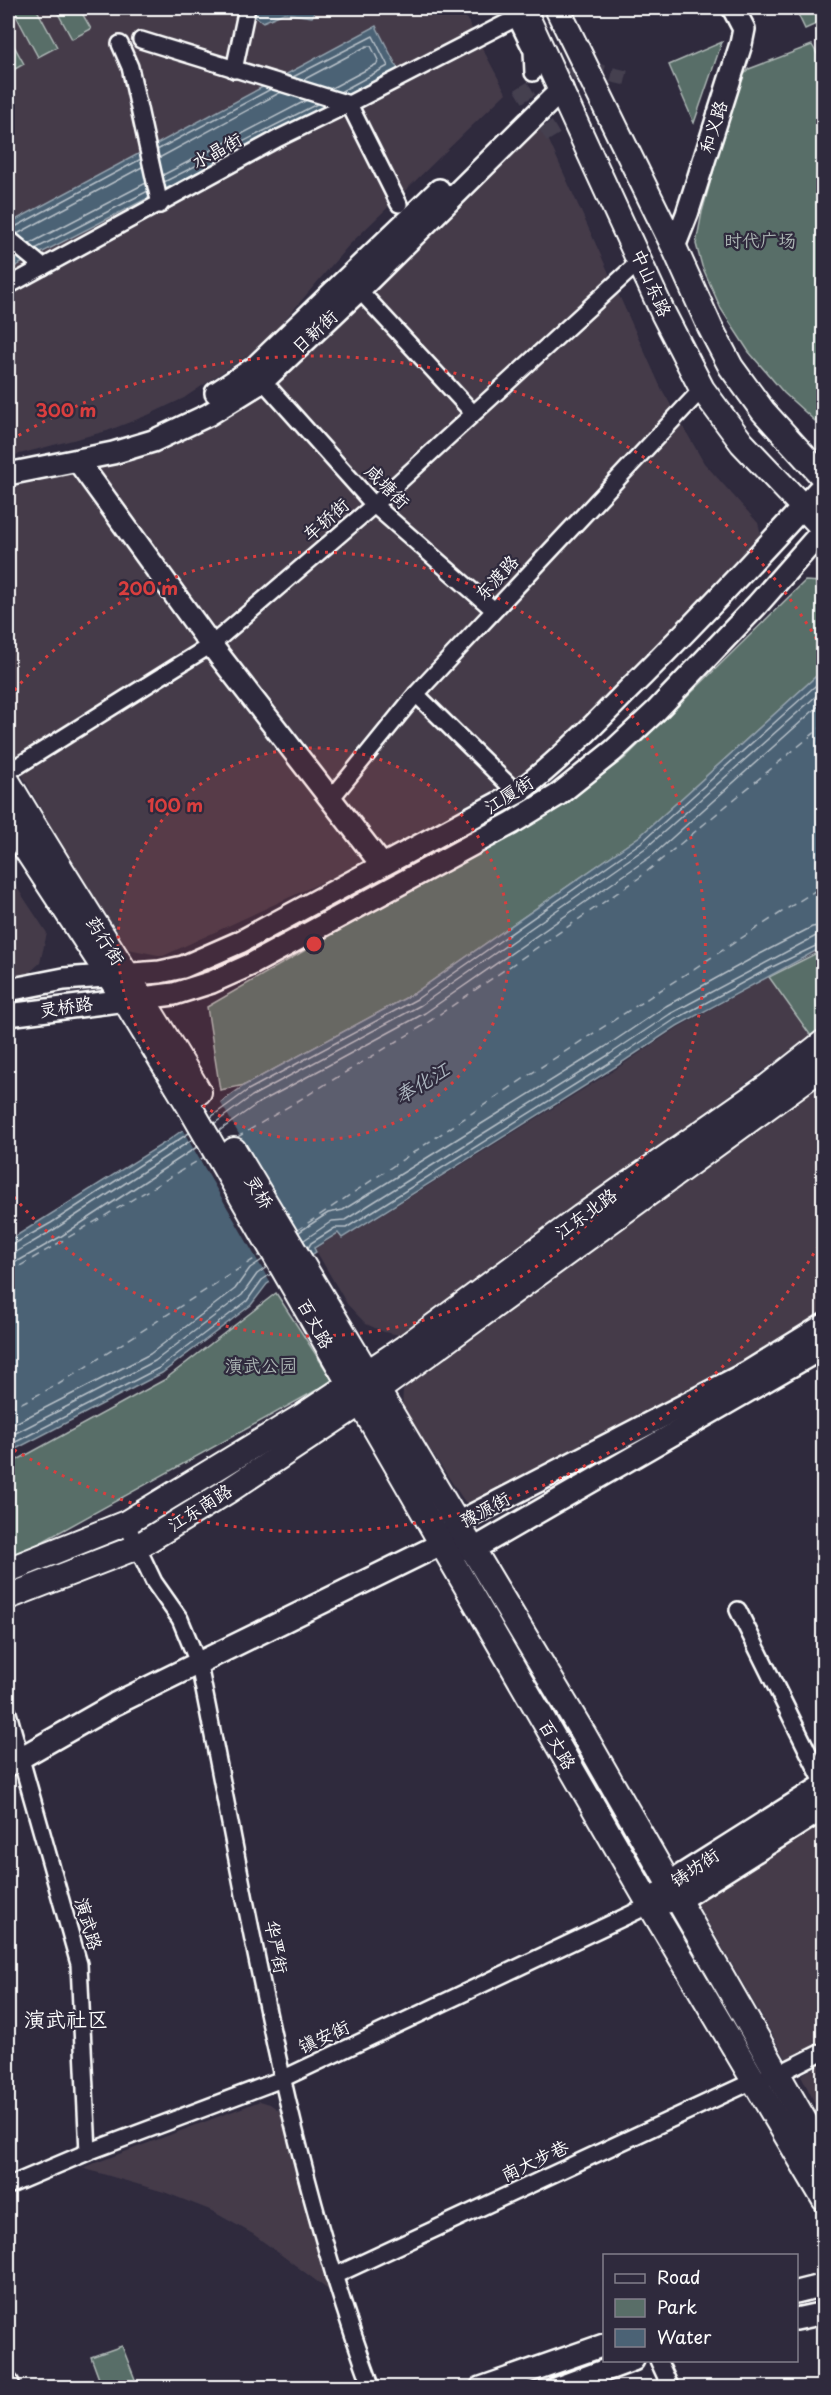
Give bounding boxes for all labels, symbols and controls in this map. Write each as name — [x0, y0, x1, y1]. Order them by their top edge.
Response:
street label: 和义路 — [692, 97, 733, 156]
street label: 水晶街 — [186, 125, 246, 175]
park label: 时代广场 — [724, 226, 796, 253]
street label: 中山东路 — [625, 244, 679, 321]
street label: 日新街 — [285, 303, 343, 359]
text: 300 m — [36, 396, 96, 423]
street label: 咸塘街 — [359, 457, 417, 515]
street label: 车轿街 — [296, 491, 354, 547]
street label: 东渡路 — [468, 548, 524, 606]
text: 200 m — [118, 574, 178, 601]
street label: 江厦街 — [478, 768, 538, 819]
text: 100 m — [147, 791, 203, 818]
street label: 药行街 — [80, 910, 132, 970]
centre of rings — [304, 934, 324, 954]
street label: 灵桥路 — [37, 988, 94, 1023]
water label: 奉化江 — [388, 1053, 456, 1110]
street label: 灵桥 — [239, 1169, 281, 1214]
street label: 江东北路 — [548, 1181, 622, 1245]
street label: 百丈路 — [291, 1293, 341, 1353]
park label: 演武公园 — [225, 1351, 297, 1378]
street label: 江东南路 — [162, 1476, 237, 1537]
street label: 豫源街 — [454, 1484, 514, 1534]
street label: 百丈路 — [533, 1714, 583, 1774]
street label: 铸坊街 — [664, 1840, 724, 1893]
street label: 演武路 — [69, 1894, 110, 1953]
street label: 华严街 — [259, 1918, 296, 1976]
district label: 演武社区 — [24, 2002, 108, 2034]
street label: 镇安街 — [293, 2012, 354, 2059]
street label: 南大步巷 — [496, 2132, 573, 2187]
legend — [603, 2254, 798, 2362]
text: Road — [657, 2263, 701, 2290]
text: Park — [657, 2293, 697, 2320]
text: Water — [657, 2323, 712, 2350]

